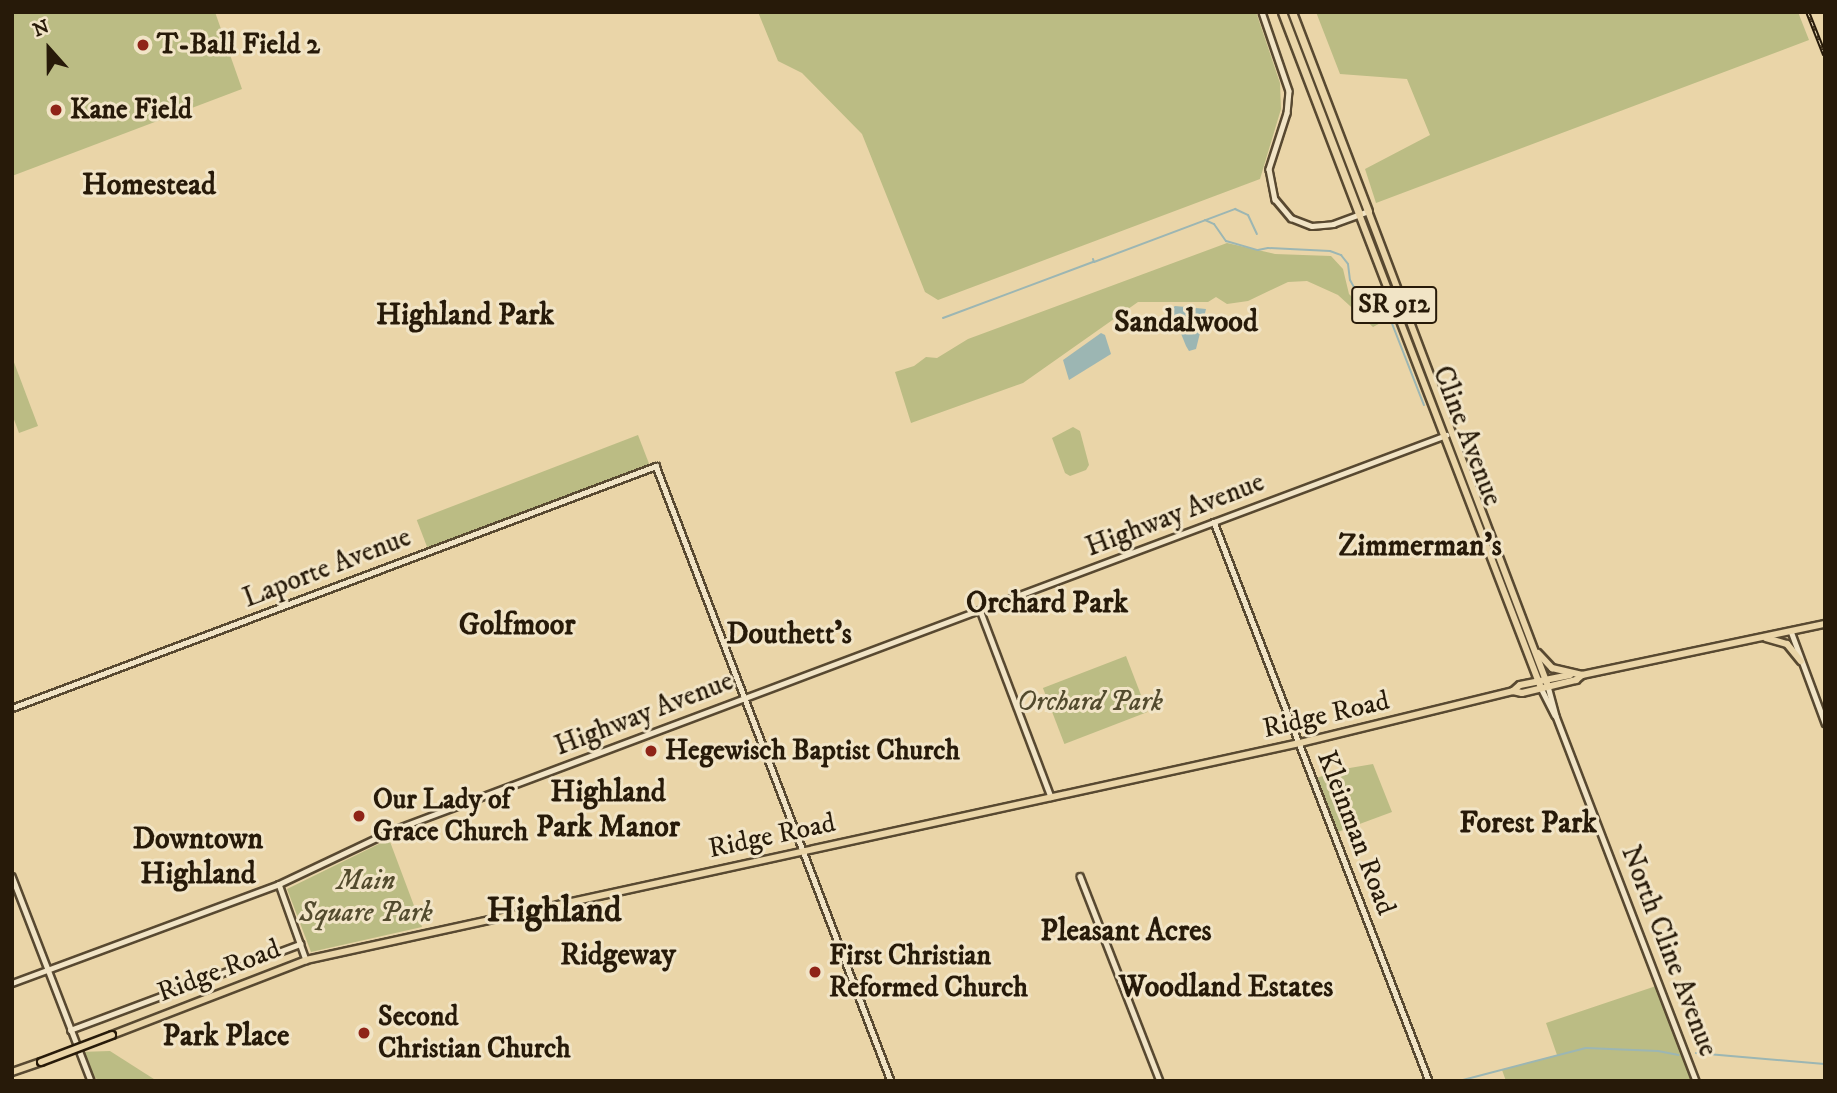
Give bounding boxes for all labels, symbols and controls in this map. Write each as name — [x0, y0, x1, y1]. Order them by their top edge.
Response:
north arrow — [14, 14, 84, 84]
text: N — [30, 15, 53, 42]
place label: T-Ball Field 2 — [157, 28, 320, 62]
marker: T-Ball Field 2 — [135, 37, 151, 53]
place label: Kane Field — [70, 93, 192, 127]
marker: Kane Field — [48, 102, 64, 118]
district label: Homestead — [82, 168, 216, 204]
road number: SR 912 — [1350, 282, 1438, 328]
district label: Highland Park — [376, 298, 554, 334]
district label: Sandalwood — [1114, 305, 1258, 341]
street label: Cline Avenue — [1425, 361, 1509, 511]
street label: Highway Avenue — [1081, 466, 1269, 564]
street label: Laporte Avenue — [238, 521, 416, 615]
district label: Zimmerman's — [1338, 529, 1502, 565]
district label: Orchard Park — [966, 586, 1128, 622]
district label: Golfmoor — [459, 608, 575, 644]
district label: Douthett's — [726, 617, 852, 653]
street label: Highway Avenue — [550, 665, 738, 763]
street label: Ridge Road — [1259, 684, 1393, 746]
park label: Orchard Park — [1017, 685, 1163, 719]
place label: Hegewisch Baptist Church — [665, 734, 960, 768]
marker: Hegewisch Baptist Church — [643, 743, 659, 759]
street label: Kleinman Road — [1309, 746, 1403, 920]
district label: Highland Park Manor — [536, 775, 680, 846]
place label: Our Lady of Grace Church — [373, 783, 528, 849]
street label: Ridge Road — [705, 806, 839, 866]
district label: Forest Park — [1459, 806, 1597, 842]
marker: Our Lady of Grace Church — [351, 808, 367, 824]
district label: Downtown Highland — [133, 822, 263, 892]
street label: North Cline Avenue — [1613, 841, 1725, 1061]
park label: Main Square Park — [299, 864, 433, 930]
district label: Highland — [487, 890, 621, 932]
district label: Pleasant Acres — [1040, 914, 1212, 950]
street label: Ridge Road — [153, 932, 285, 1010]
district label: Ridgeway — [560, 938, 676, 974]
place label: First Christian Reformed Church — [829, 939, 1028, 1005]
marker: First Christian Reformed Church — [807, 964, 823, 980]
district label: Woodland Estates — [1119, 970, 1333, 1006]
place label: Second Christian Church — [378, 1000, 571, 1066]
district label: Park Place — [163, 1019, 289, 1055]
marker: Second Christian Church — [356, 1025, 372, 1041]

